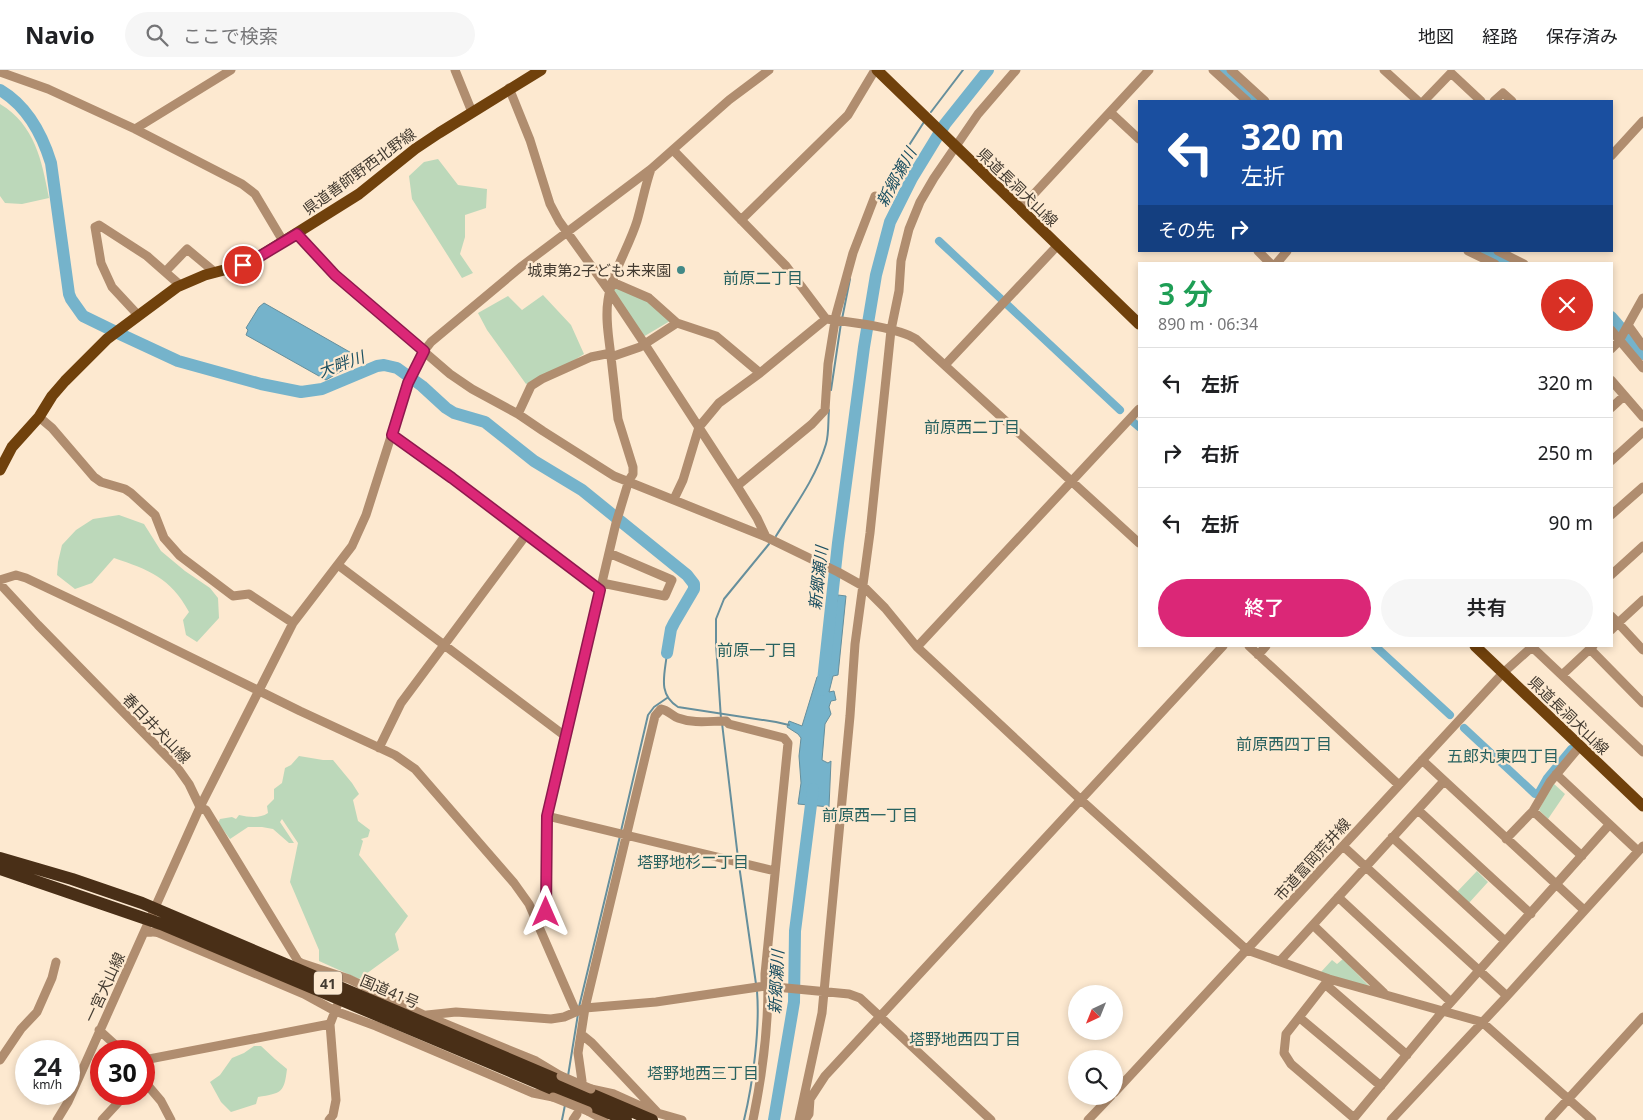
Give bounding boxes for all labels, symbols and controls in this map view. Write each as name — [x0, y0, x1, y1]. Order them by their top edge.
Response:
search box — [125, 12, 475, 57]
text: Navio — [25, 18, 95, 51]
icon: search — [143, 21, 171, 49]
text: ここで検索 — [183, 23, 278, 49]
text: 地図 — [1418, 24, 1454, 48]
text: 経路 — [1482, 24, 1518, 48]
text: 保存済み — [1546, 24, 1618, 48]
text: 320 m — [1241, 113, 1344, 160]
icon: left — [1158, 120, 1223, 185]
street label: 県道善師野西北野線 — [299, 123, 419, 219]
water label: 新郷瀬川 — [871, 142, 922, 210]
street label: 県道長洞犬山線 — [973, 143, 1063, 231]
text: 左折 — [1241, 160, 1285, 190]
icon: right — [1225, 215, 1253, 243]
text: その先 — [1158, 217, 1215, 243]
pin — [222, 244, 264, 286]
icon: arrive — [229, 251, 257, 279]
place label: 城東第2子ども未来園 — [527, 260, 671, 280]
marker: 城東第2子ども未来園 — [675, 264, 687, 276]
district label: 前原二丁目 — [723, 267, 803, 289]
text: 3 分 — [1158, 273, 1213, 314]
button: close — [1541, 279, 1593, 331]
text: 890 m · 06:34 — [1158, 313, 1258, 335]
water label: 大畔川 — [315, 345, 369, 383]
icon: left — [1158, 369, 1186, 397]
text: 320 m — [1538, 370, 1593, 396]
text: 左折 — [1201, 371, 1239, 397]
district label: 前原西二丁目 — [924, 416, 1020, 438]
icon: right — [1158, 439, 1186, 467]
text: 250 m — [1538, 440, 1593, 466]
text: 右折 — [1201, 441, 1239, 467]
icon: left — [1158, 509, 1186, 537]
text: 90 m — [1549, 510, 1593, 536]
text: 左折 — [1201, 511, 1239, 537]
water label: 新郷瀬川 — [804, 543, 832, 611]
button: 終了 — [1158, 579, 1371, 637]
button: 共有 — [1381, 579, 1593, 637]
district label: 前原一丁目 — [717, 639, 797, 661]
street label: 県道長洞犬山線 — [1524, 671, 1614, 759]
street label: 春日井犬山線 — [119, 689, 195, 767]
district label: 前原西四丁目 — [1236, 733, 1332, 755]
district label: 五郎丸東四丁目 — [1447, 745, 1559, 767]
district label: 前原西一丁目 — [822, 804, 918, 826]
street label: 市道富岡荒井線 — [1269, 813, 1355, 905]
district label: 塔野地杉二丁目 — [637, 851, 749, 873]
position arrow — [519, 885, 571, 937]
water label: 新郷瀬川 — [763, 947, 789, 1015]
street label: 一宮犬山線 — [79, 949, 129, 1025]
street label: 国道41号 — [357, 970, 423, 1012]
road number: 41 — [314, 971, 342, 994]
north arrow — [1068, 985, 1122, 1040]
map controls — [1068, 985, 1123, 1105]
district label: 塔野地西四丁目 — [909, 1028, 1021, 1050]
speed limit sign: 30 — [90, 1040, 155, 1105]
text: 24 — [33, 1049, 62, 1083]
button: search — [1068, 1050, 1123, 1105]
district label: 塔野地西三丁目 — [647, 1062, 759, 1084]
text: km/h — [33, 1076, 62, 1093]

